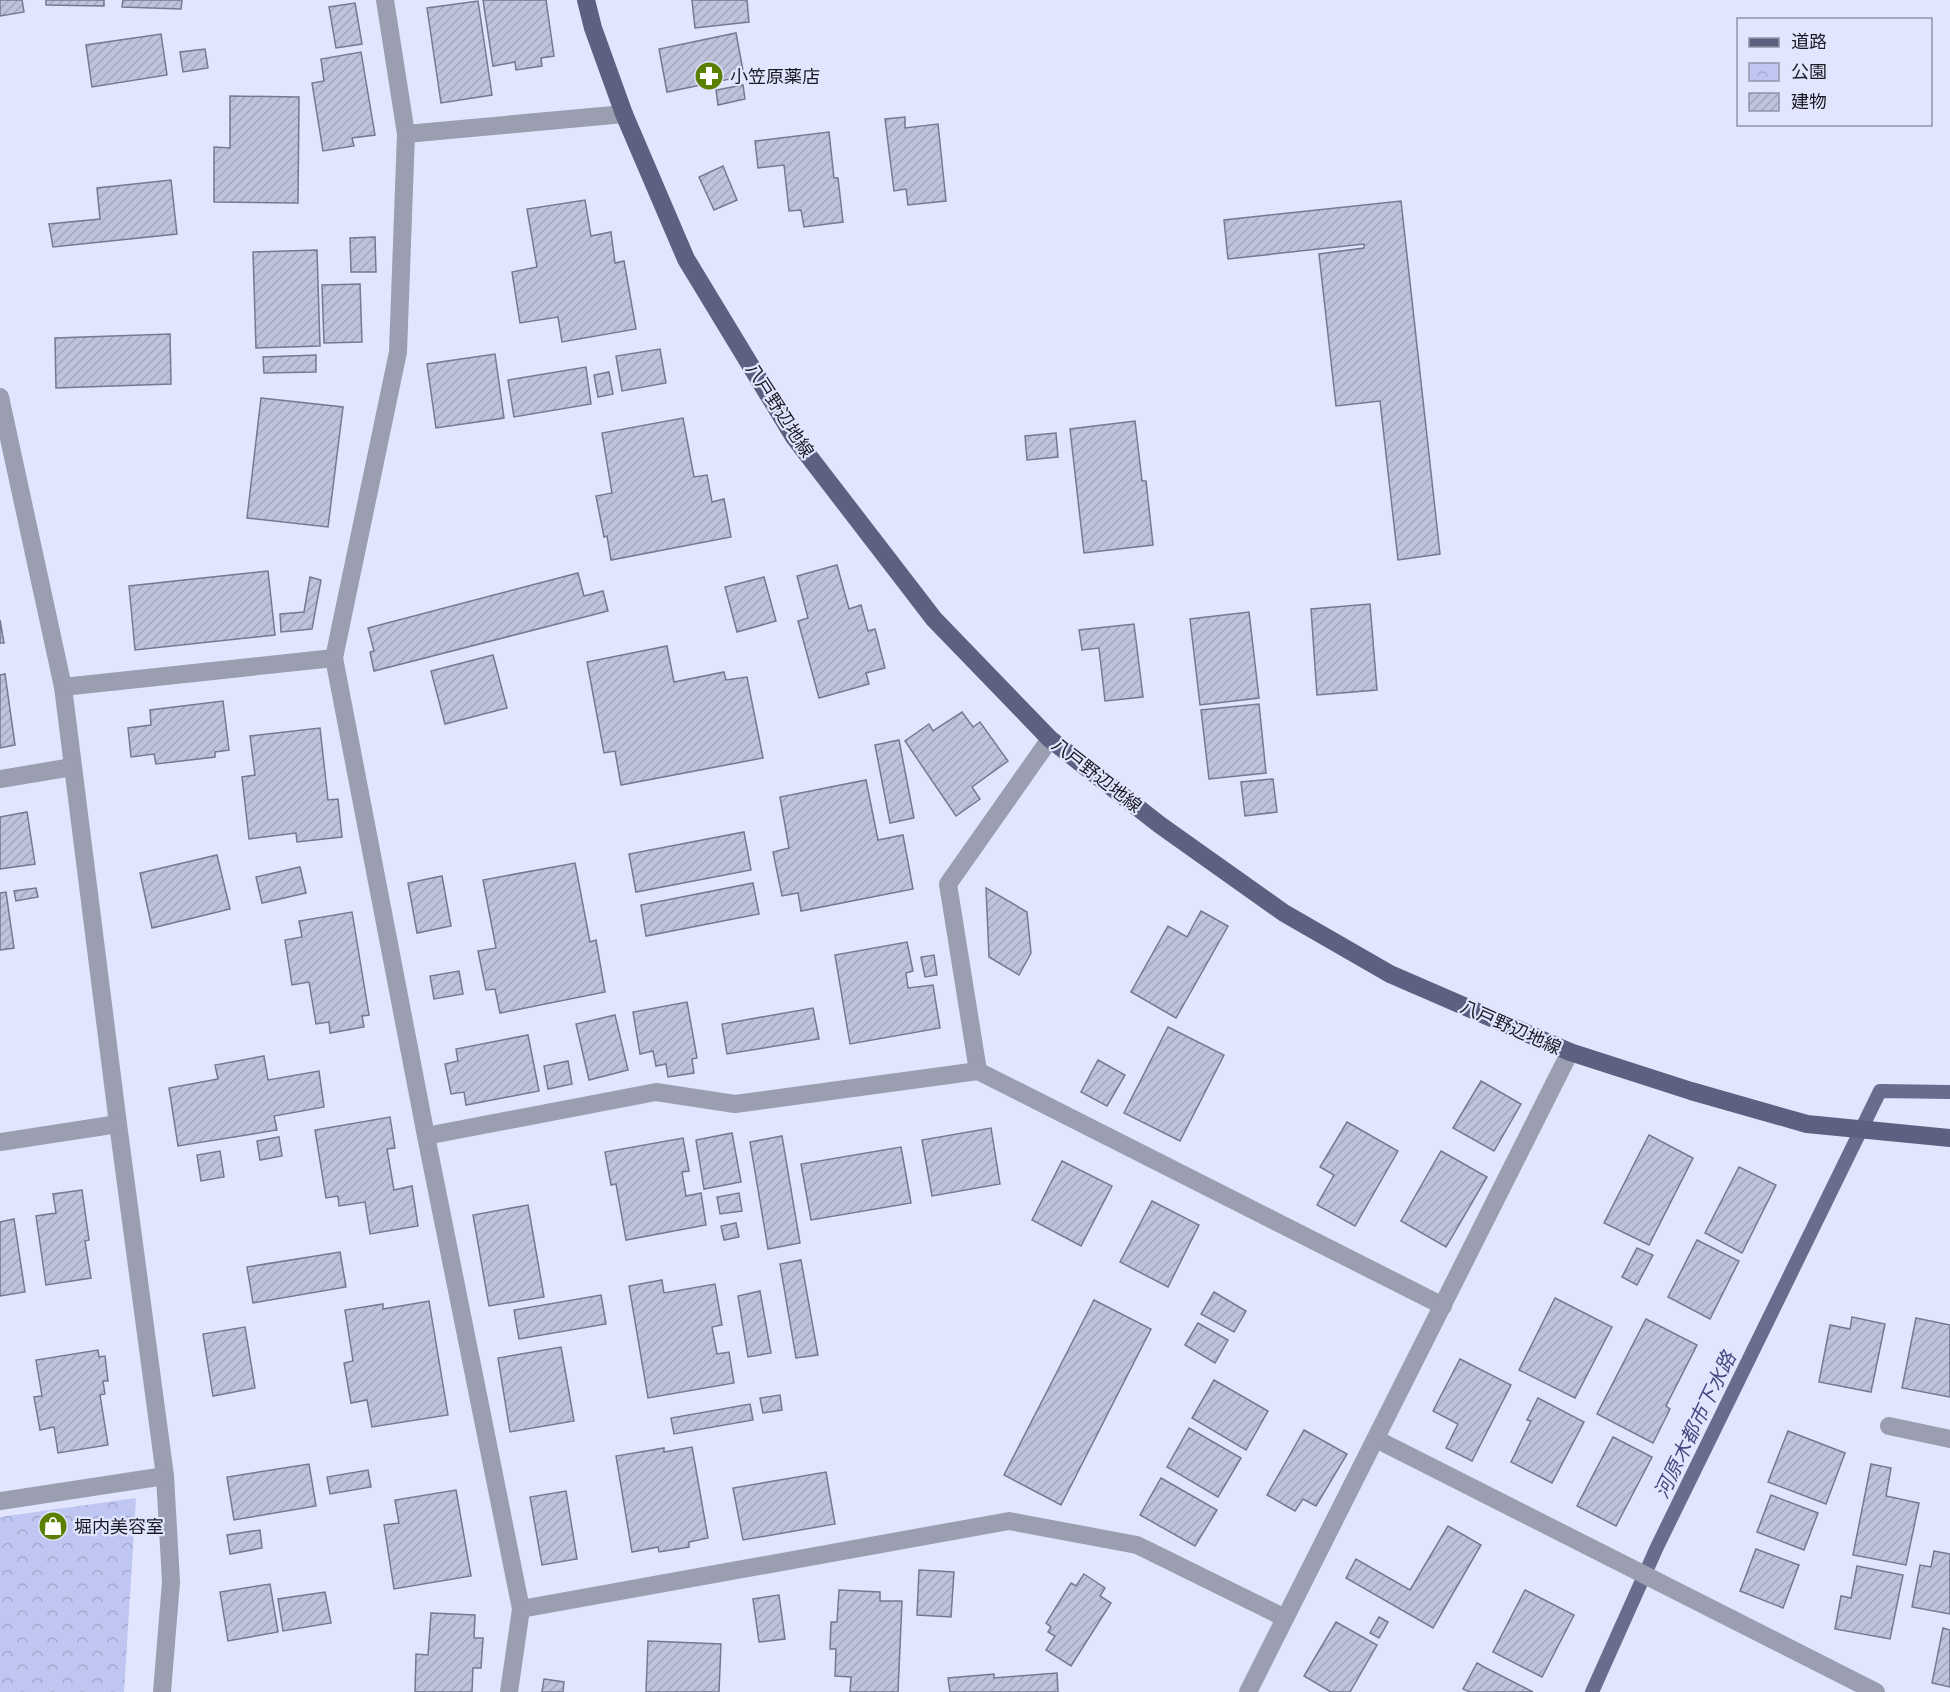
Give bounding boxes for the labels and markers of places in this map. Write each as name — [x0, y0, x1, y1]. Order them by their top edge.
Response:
pharmacy icon: 小笠原薬店 — [693, 60, 725, 92]
place label: 小笠原薬店 — [730, 66, 820, 87]
shop icon: 堀内美容室 — [37, 1510, 69, 1542]
place label: 堀内美容室 — [74, 1516, 164, 1537]

